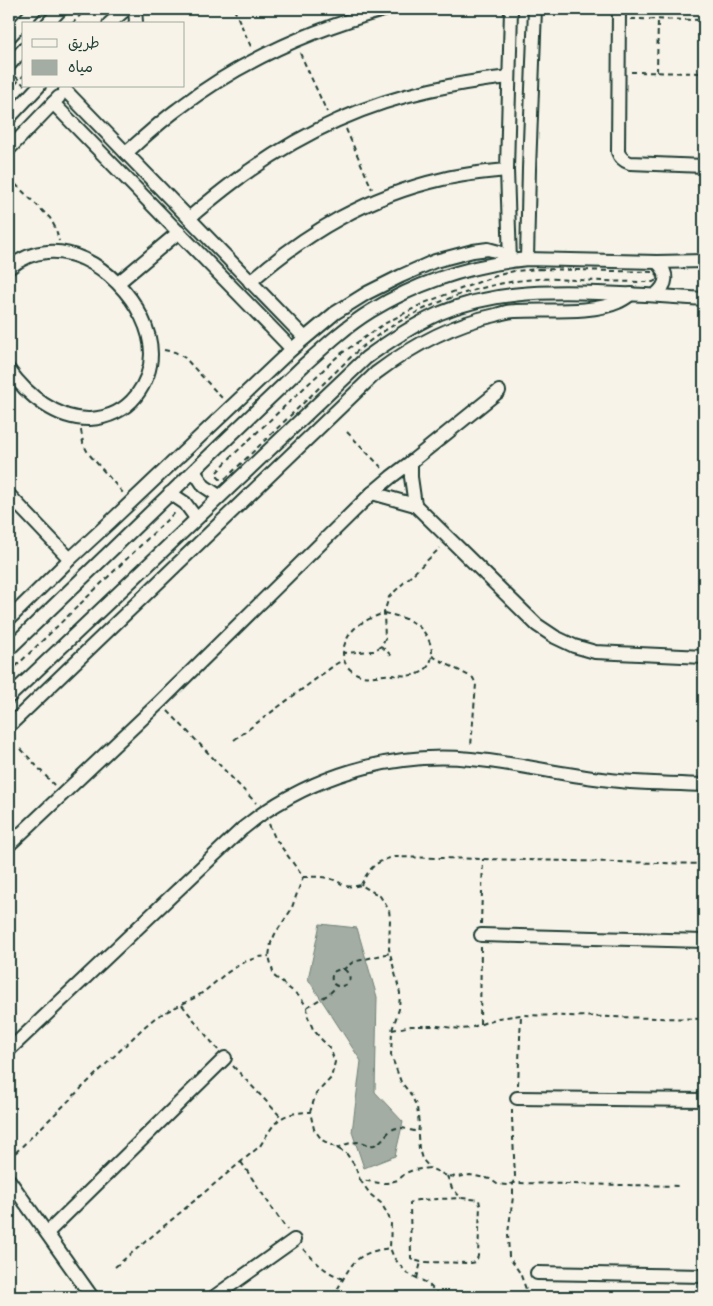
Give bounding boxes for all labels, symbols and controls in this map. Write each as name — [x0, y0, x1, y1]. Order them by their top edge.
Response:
legend — [22, 22, 185, 88]
text: طريق — [68, 36, 100, 54]
text: مياه — [68, 60, 93, 78]

